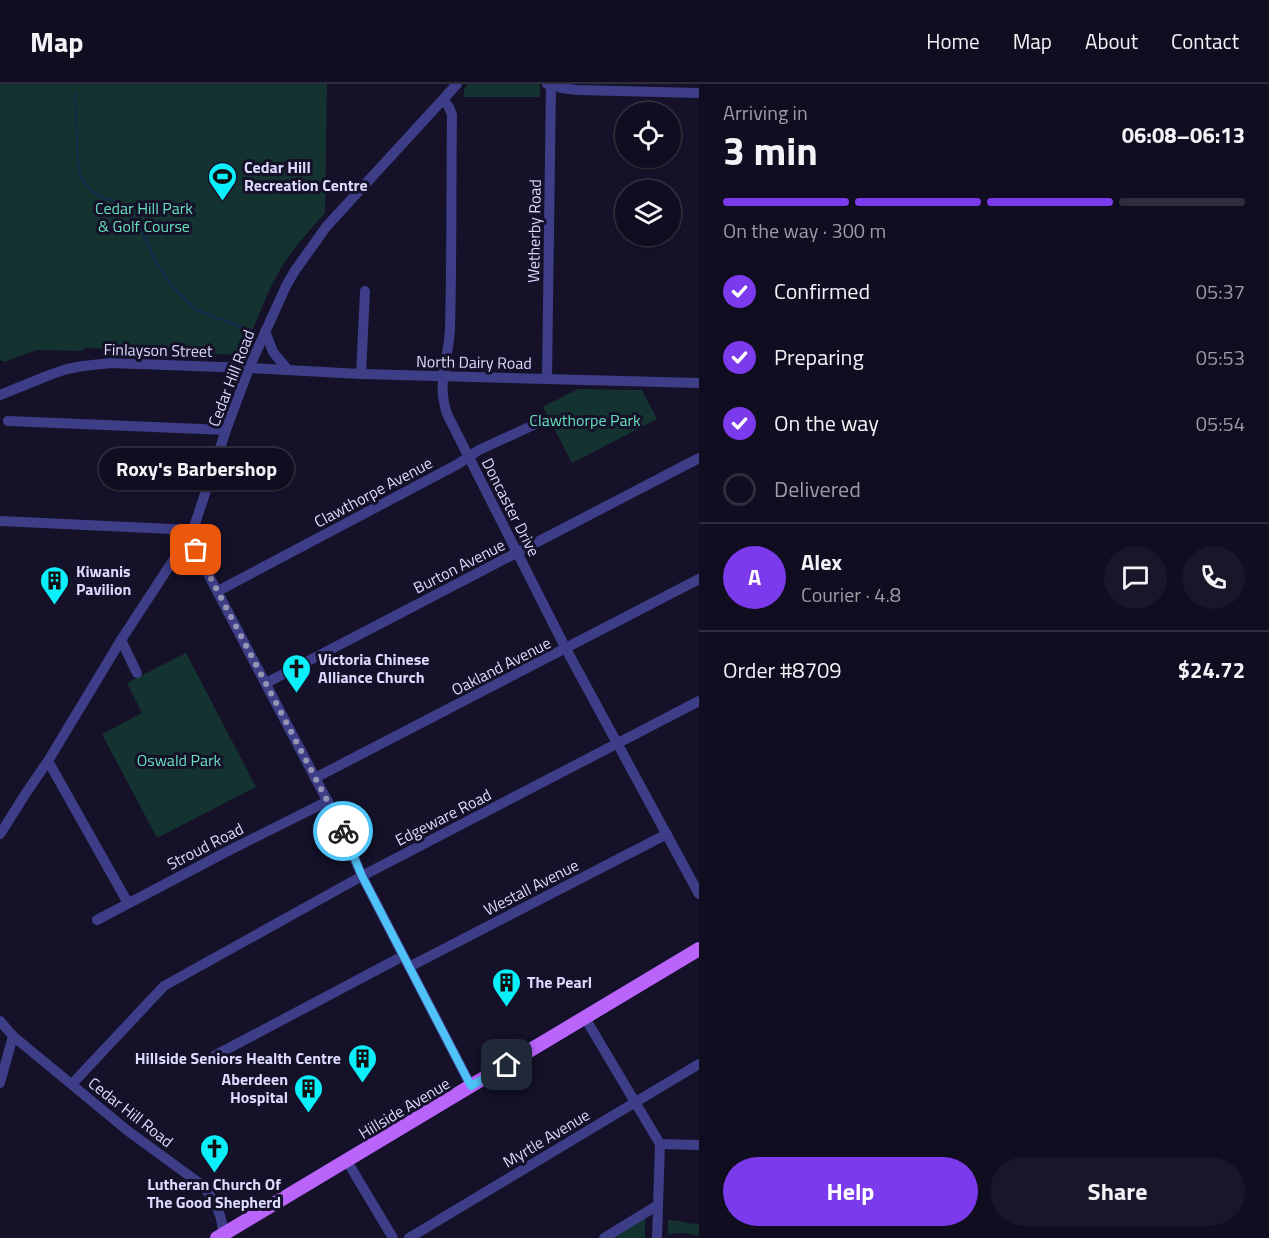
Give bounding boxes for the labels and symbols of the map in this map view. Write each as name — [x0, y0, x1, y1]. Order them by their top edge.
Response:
place label: Cedar Hill Recreation Centre — [244, 155, 368, 197]
sports icon: Cedar Hill Recreation Centre — [207, 160, 239, 202]
street label: Wetherby Road — [521, 179, 547, 283]
park label: Cedar Hill Park & Golf Course — [95, 196, 193, 238]
street label: Cedar Hill Road — [202, 326, 260, 430]
street label: Finlayson Street — [103, 337, 213, 363]
street label: North Dairy Road — [416, 349, 532, 375]
park label: Clawthorpe Park — [529, 408, 641, 432]
callout: Roxy's Barbershop — [98, 448, 294, 490]
street label: Clawthorpe Avenue — [310, 451, 436, 533]
street label: Doncaster Drive — [476, 454, 546, 560]
pin — [170, 524, 221, 575]
street label: Burton Avenue — [409, 533, 509, 599]
place label: Kiwanis Pavilion — [76, 559, 131, 601]
building icon: Kiwanis Pavilion — [39, 564, 71, 606]
street label: Oakland Avenue — [447, 631, 555, 701]
place label: Victoria Chinese Alliance Church — [318, 647, 429, 689]
church icon: Victoria Chinese Alliance Church — [281, 652, 313, 694]
park label: Oswald Park — [137, 748, 222, 772]
street label: Edgeware Road — [391, 782, 495, 852]
courier — [313, 801, 373, 861]
street label: Stroud Road — [163, 816, 247, 876]
street label: Westall Avenue — [479, 853, 583, 921]
building icon: The Pearl — [490, 966, 522, 1008]
place label: The Pearl — [527, 970, 592, 994]
pin — [481, 1039, 532, 1090]
building icon: Hillside Seniors Health Centre — [346, 1042, 378, 1084]
place label: Hillside Seniors Health Centre — [135, 1046, 341, 1070]
place label: Aberdeen Hospital — [222, 1067, 288, 1109]
street label: Cedar Hill Road — [83, 1071, 179, 1153]
street label: Hillside Avenue — [354, 1071, 454, 1145]
building icon: Aberdeen Hospital — [293, 1072, 325, 1114]
street label: Myrtle Avenue — [498, 1103, 594, 1173]
church icon: Lutheran Church Of The Good Shepherd — [198, 1132, 230, 1174]
place label: Lutheran Church Of The Good Shepherd — [147, 1172, 281, 1214]

